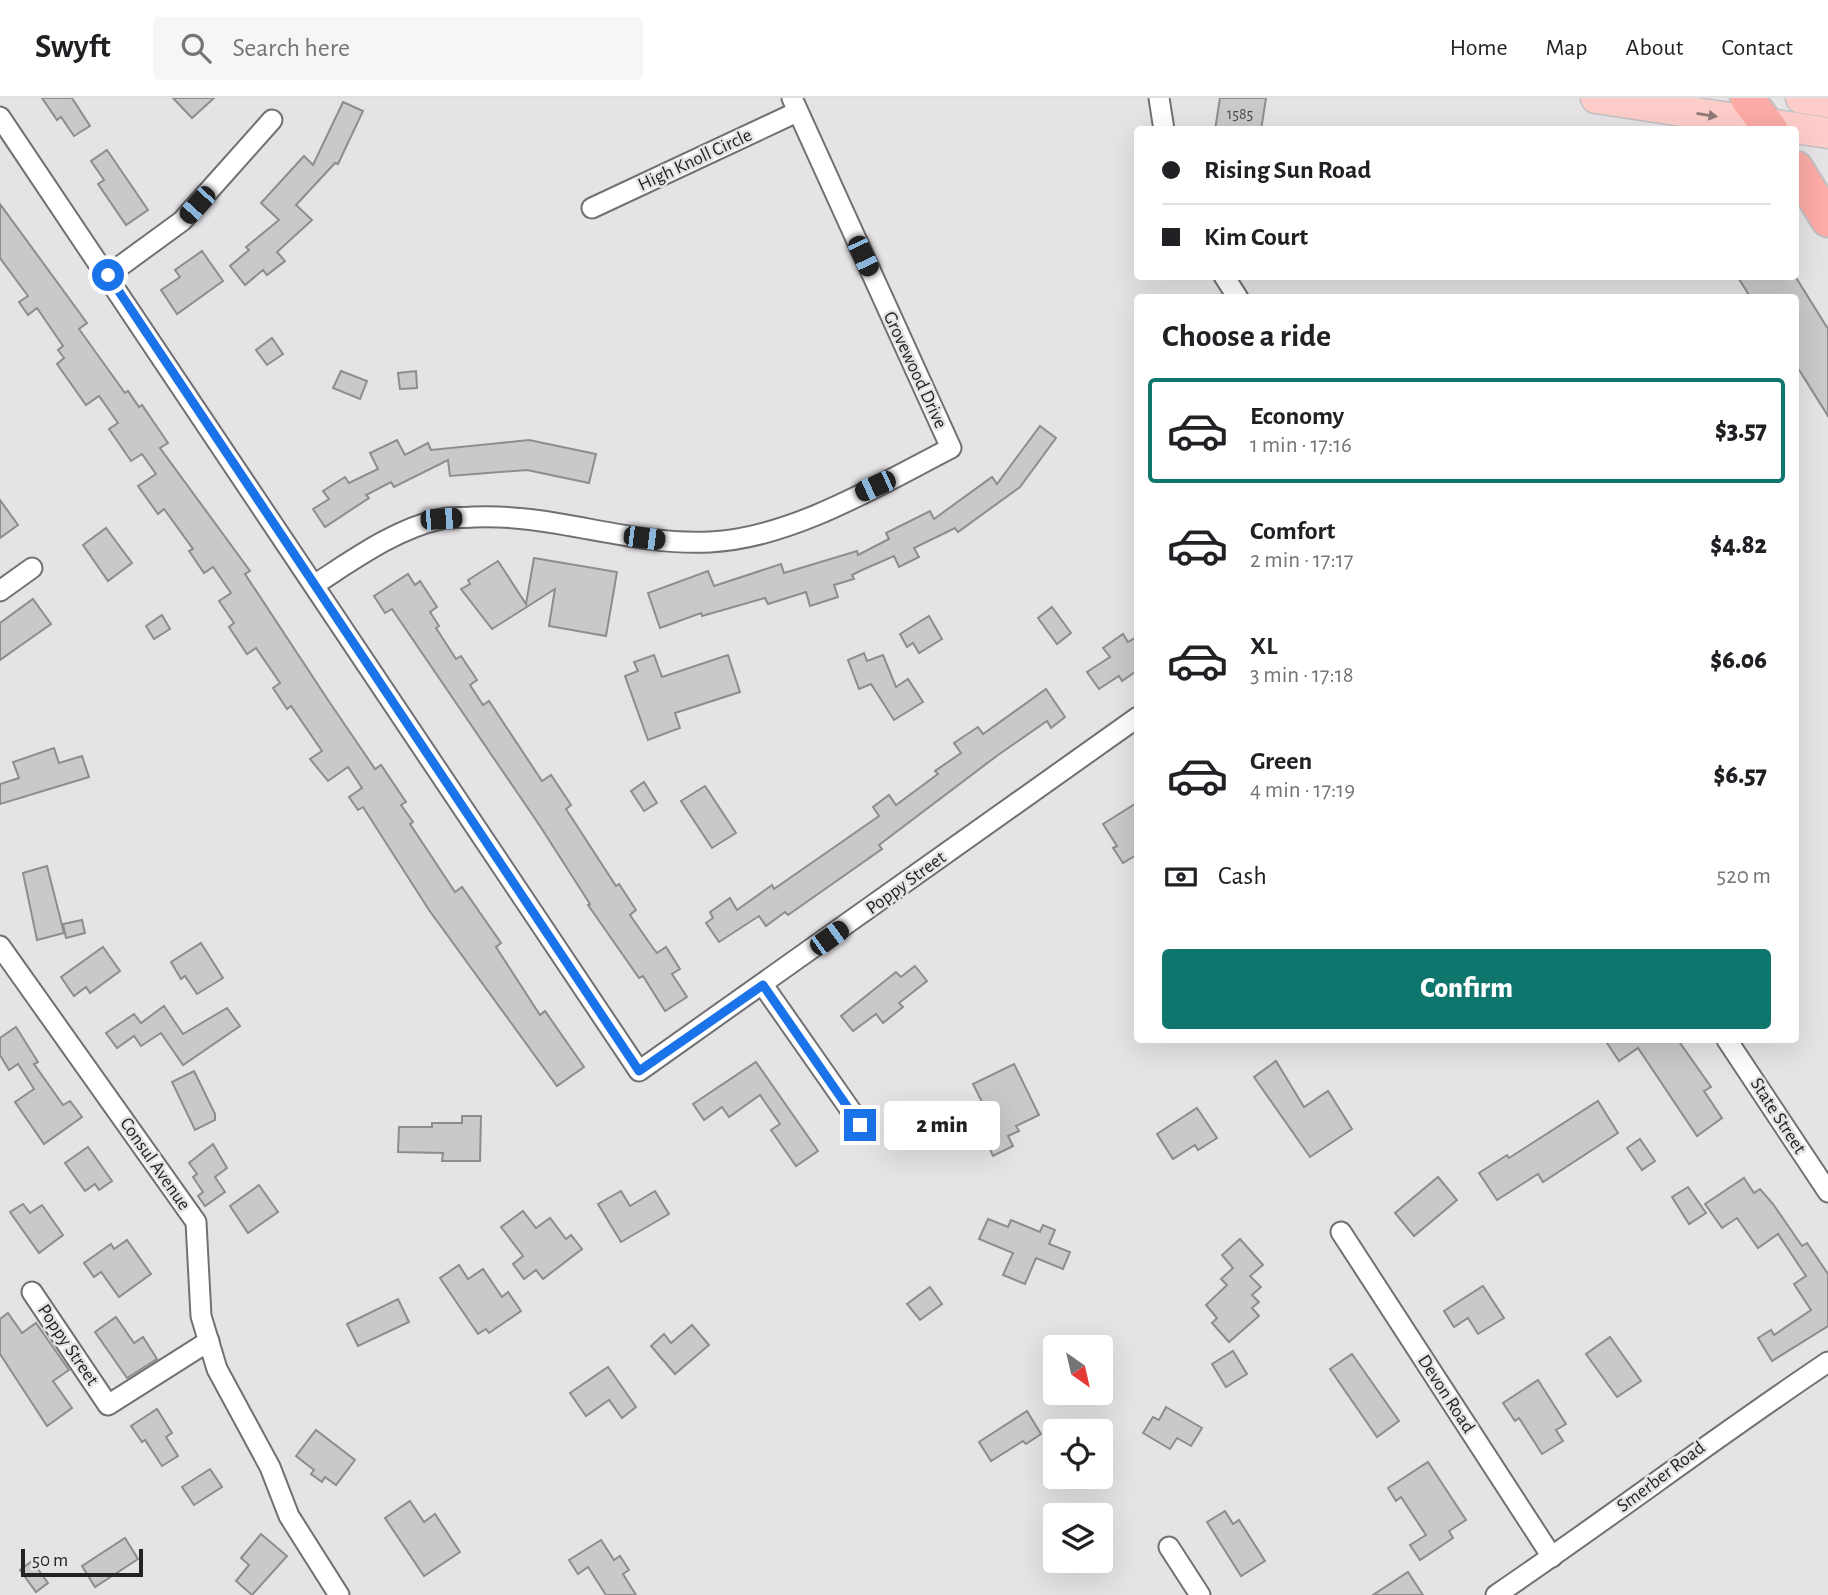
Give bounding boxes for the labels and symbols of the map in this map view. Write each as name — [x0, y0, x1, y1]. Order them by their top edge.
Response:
house number: 1585 — [1227, 106, 1253, 122]
one-way arrow — [1696, 110, 1718, 121]
street label: High Knoll Circle — [635, 125, 755, 195]
car — [176, 182, 219, 228]
car — [845, 233, 882, 279]
route start — [92, 259, 124, 291]
street label: Grovewood Drive — [880, 309, 950, 431]
car — [852, 468, 899, 504]
car — [420, 507, 463, 531]
car — [622, 525, 667, 551]
street label: Poppy Street — [863, 848, 949, 918]
car — [806, 917, 853, 959]
street label: State Street — [1747, 1075, 1809, 1157]
callout: 2 min — [884, 1100, 1000, 1150]
route end — [844, 1109, 876, 1141]
street label: Consul Avenue — [116, 1114, 194, 1214]
street label: Poppy Street — [34, 1301, 102, 1389]
north arrow — [1043, 1335, 1113, 1405]
street label: Devon Road — [1414, 1352, 1478, 1436]
street label: Smerber Road — [1614, 1438, 1709, 1516]
scale bar — [21, 1546, 144, 1578]

